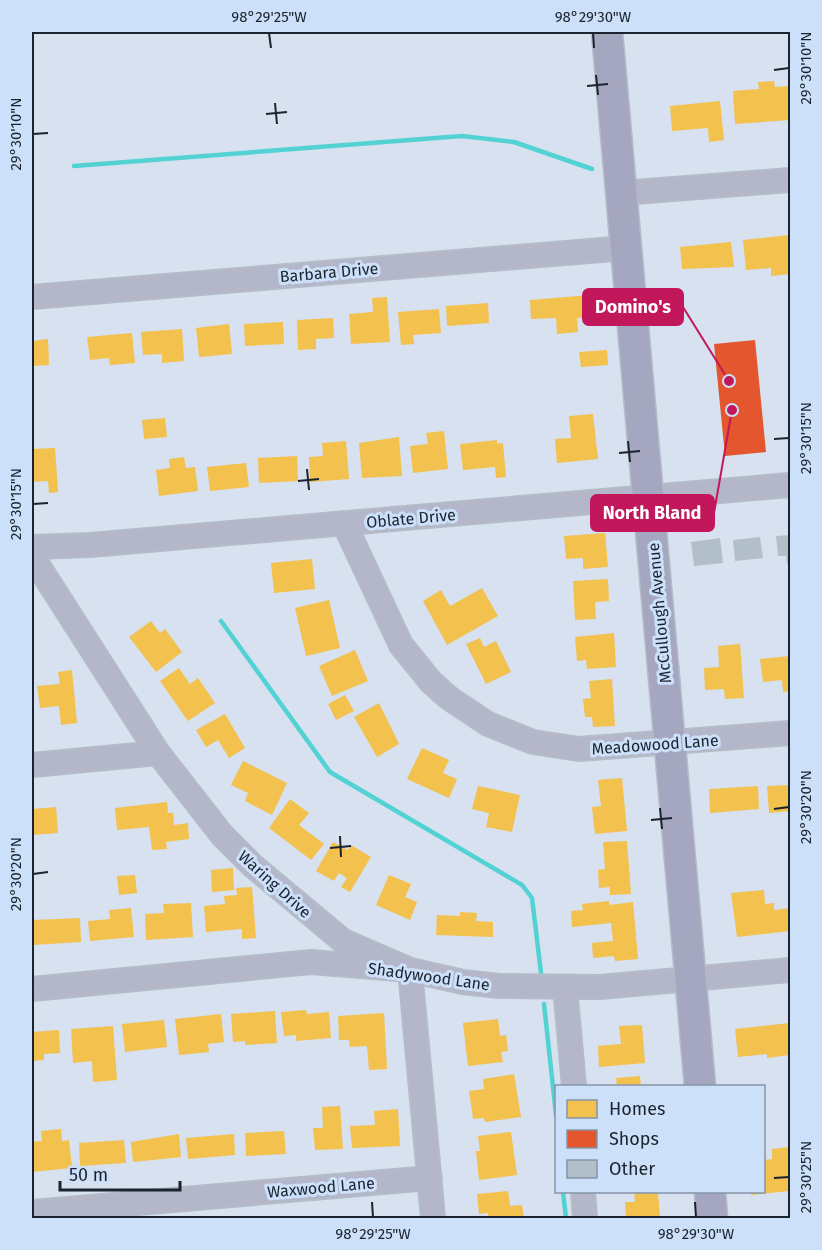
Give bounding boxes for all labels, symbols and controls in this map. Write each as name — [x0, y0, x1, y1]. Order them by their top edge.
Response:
text: 98°29'25"W — [231, 8, 307, 26]
text: 98°29'30"W — [555, 8, 632, 26]
text: 29°30'10"N — [797, 32, 815, 104]
text: 29°30'10"N — [7, 98, 25, 170]
street label: Barbara Drive — [279, 259, 379, 286]
callout: Domino's — [583, 289, 683, 325]
text: Domino's — [595, 296, 671, 318]
text: 29°30'15"N — [797, 402, 815, 474]
text: 29°30'15"N — [7, 468, 25, 540]
callout: North Bland — [591, 495, 714, 531]
text: North Bland — [603, 502, 701, 524]
street label: Oblate Drive — [365, 505, 457, 532]
street label: McCullough Avenue — [644, 542, 675, 684]
street label: Meadowood Lane — [591, 731, 719, 758]
text: 29°30'20"N — [797, 770, 815, 844]
text: 29°30'20"N — [7, 837, 25, 911]
street label: Waring Drive — [234, 847, 315, 922]
street label: Shadywood Lane — [367, 959, 491, 994]
legend — [555, 1085, 765, 1193]
text: Homes — [609, 1098, 665, 1120]
text: Shops — [609, 1128, 659, 1150]
text: 29°30'25"N — [797, 1141, 815, 1213]
scale bar — [60, 1154, 180, 1192]
text: Other — [609, 1158, 655, 1180]
text: 50 m — [69, 1164, 108, 1186]
street label: Waxwood Lane — [267, 1173, 376, 1202]
text: 98°29'25"W — [335, 1225, 411, 1243]
text: 98°29'30"W — [658, 1225, 735, 1243]

